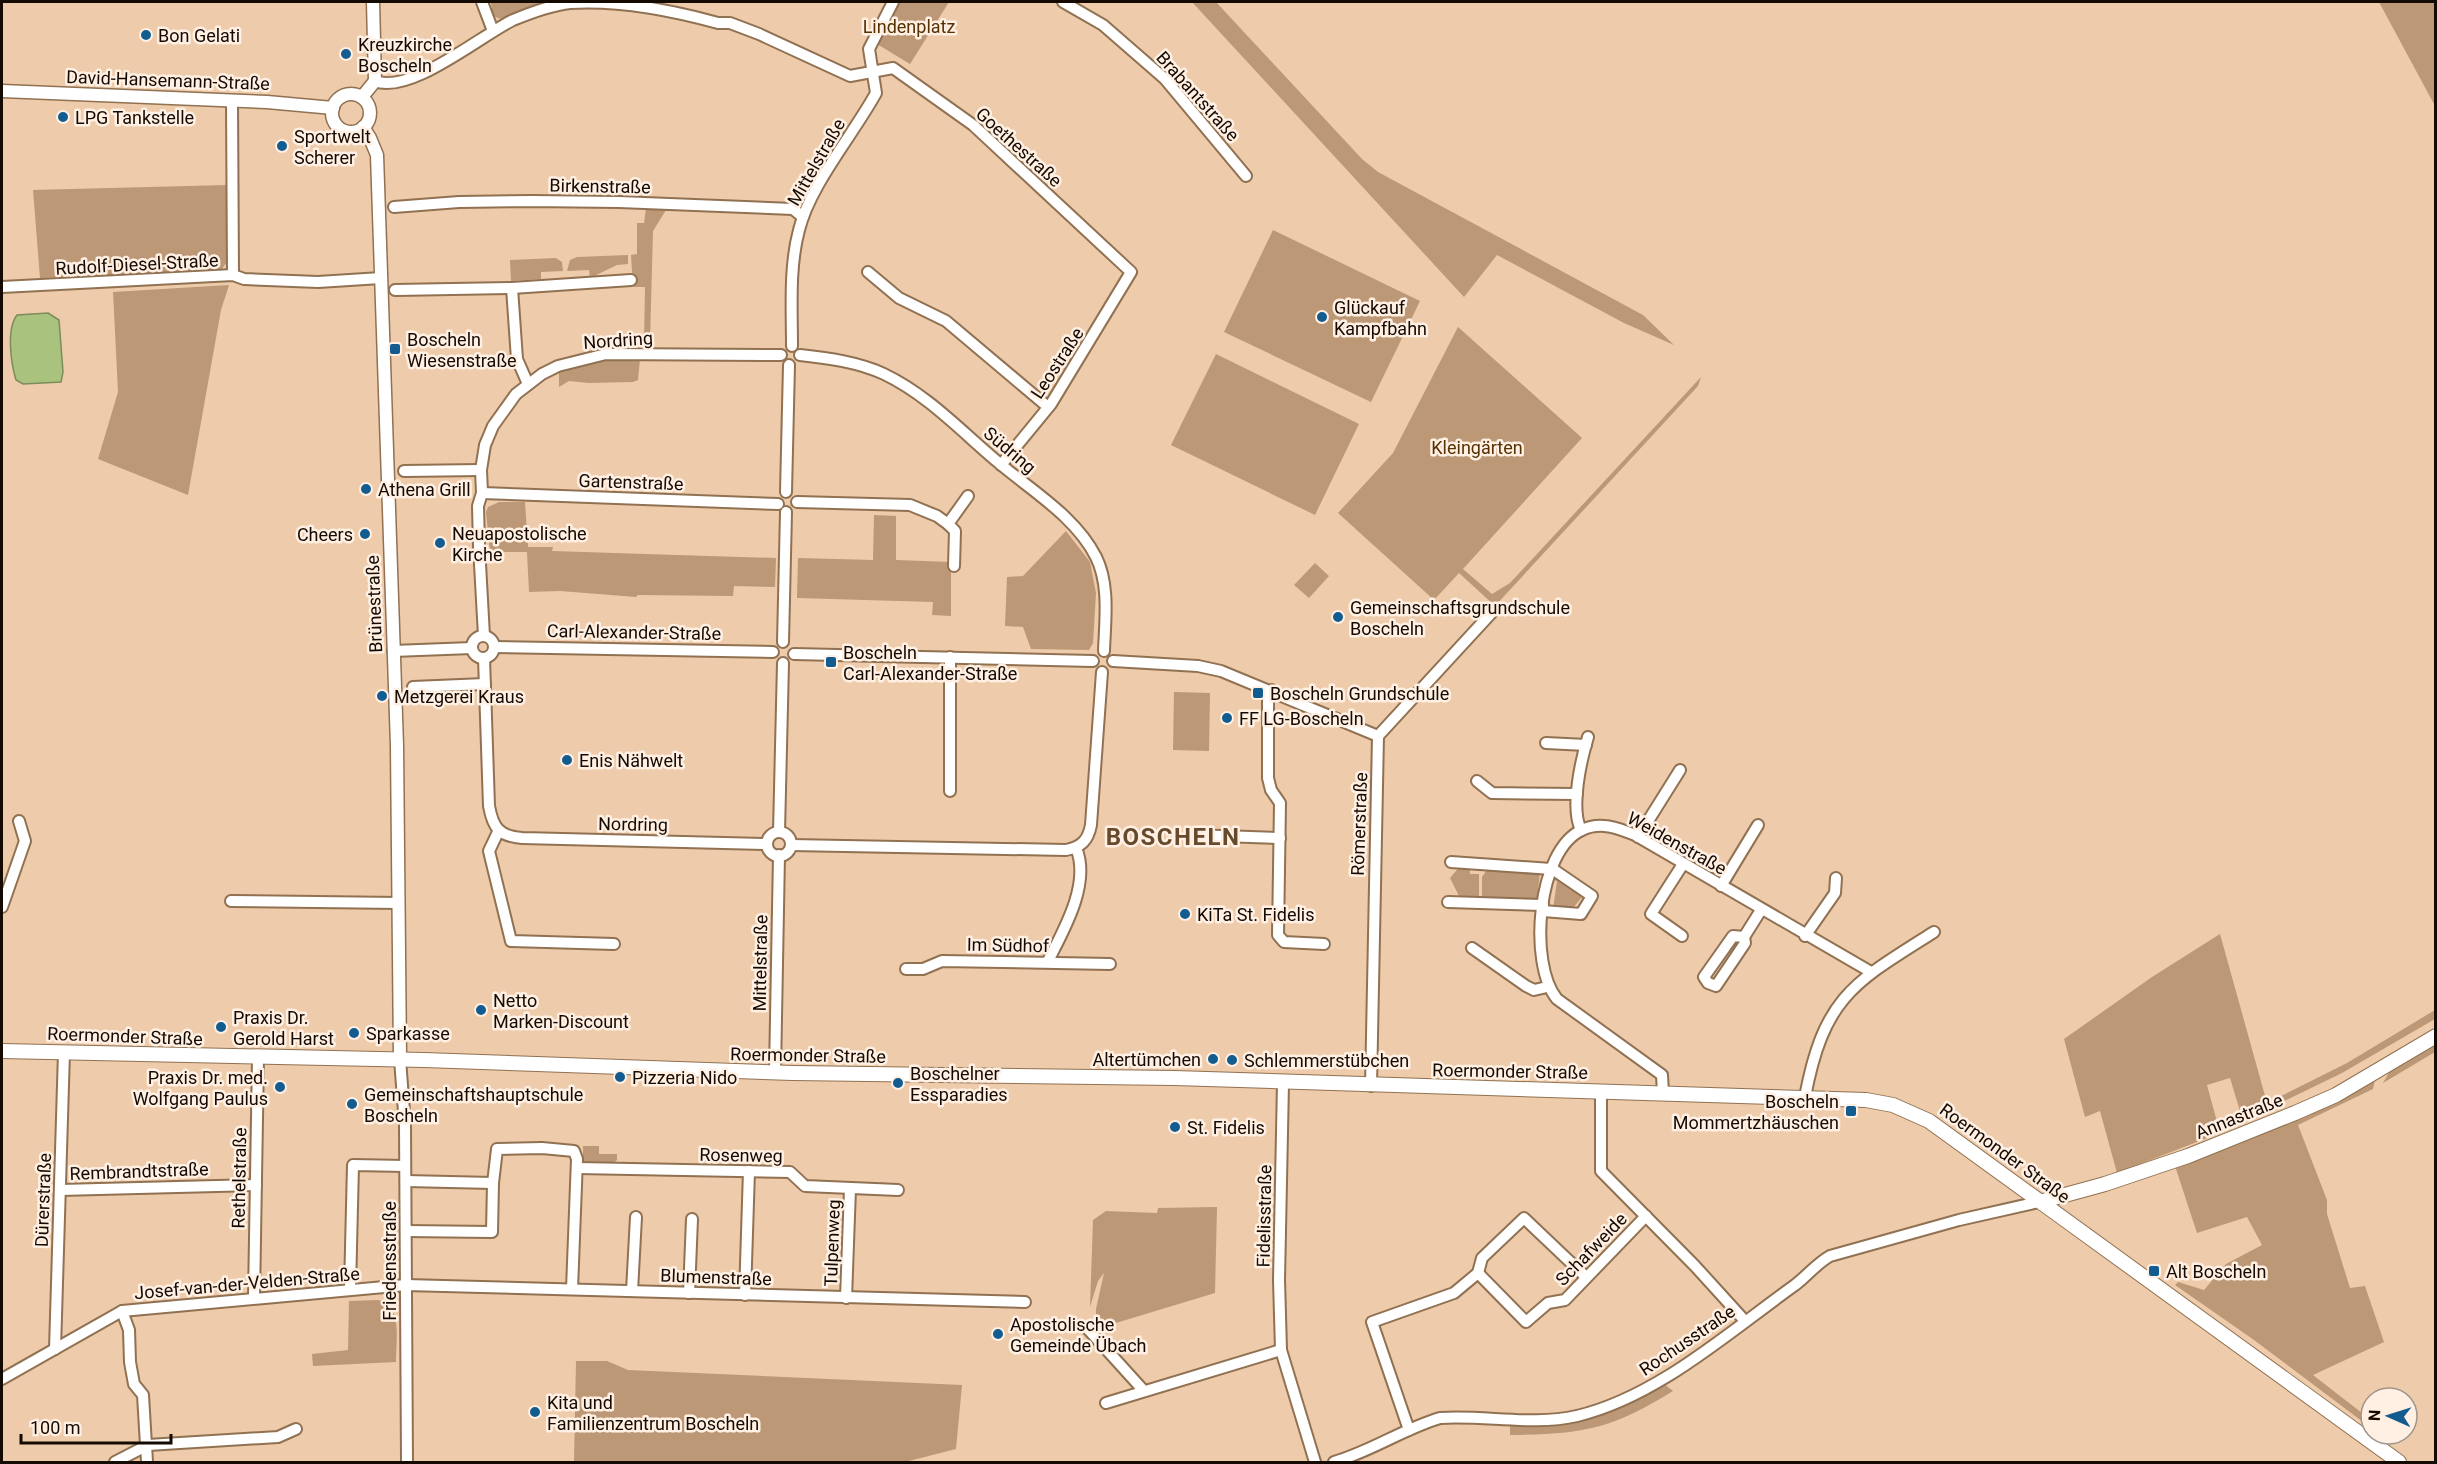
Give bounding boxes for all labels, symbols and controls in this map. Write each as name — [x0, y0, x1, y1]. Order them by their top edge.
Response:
park label: Lindenplatz — [863, 16, 955, 37]
place label: Bon Gelati — [158, 25, 240, 46]
marker: Bon Gelati — [139, 28, 153, 42]
place label: Kreuzkirche Boscheln — [358, 34, 452, 76]
marker: Kreuzkirche Boscheln — [339, 47, 353, 61]
street label: Brabantstraße — [1152, 47, 1244, 145]
street label: David-Hansemann-Straße — [66, 66, 270, 94]
street label: Goethestraße — [972, 103, 1066, 191]
place label: LPG Tankstelle — [75, 107, 194, 128]
marker: LPG Tankstelle — [56, 110, 70, 124]
street label: Mittelstraße — [783, 115, 849, 209]
place label: Sportwelt Scherer — [294, 126, 371, 168]
marker: Sportwelt Scherer — [275, 139, 289, 153]
street label: Birkenstraße — [549, 175, 651, 197]
street label: Rudolf-Diesel-Straße — [55, 249, 219, 279]
place label: Glückauf Kampfbahn — [1334, 297, 1427, 339]
marker: Glückauf Kampfbahn — [1315, 310, 1329, 324]
street label: Leostraße — [1026, 324, 1088, 402]
street label: Nordring — [582, 327, 654, 353]
place label: Boscheln Wiesenstraße — [407, 329, 517, 371]
marker: Boscheln Wiesenstraße — [388, 342, 402, 356]
street label: Südring — [980, 422, 1040, 478]
park label: Kleingärten — [1431, 437, 1523, 458]
street label: Gartenstraße — [578, 470, 684, 494]
place label: Athena Grill — [378, 479, 471, 500]
marker: Athena Grill — [359, 482, 373, 496]
place label: Neuapostolische Kirche — [452, 523, 587, 565]
place label: Cheers — [297, 524, 353, 545]
marker: Cheers — [358, 527, 372, 541]
marker: Neuapostolische Kirche — [433, 536, 447, 550]
street label: Brünestraße — [362, 555, 386, 653]
place label: Gemeinschaftsgrundschule Boscheln — [1350, 597, 1570, 639]
marker: Gemeinschaftsgrundschule Boscheln — [1331, 610, 1345, 624]
street label: Carl-Alexander-Straße — [547, 620, 721, 644]
place label: Boscheln Carl-Alexander-Straße — [843, 642, 1017, 684]
marker: Boscheln Carl-Alexander-Straße — [824, 655, 838, 669]
place label: Boscheln Grundschule — [1270, 683, 1449, 704]
place label: Metzgerei Kraus — [394, 686, 524, 707]
marker: Boscheln Grundschule — [1251, 686, 1265, 700]
marker: Metzgerei Kraus — [375, 689, 389, 703]
place label: FF LG-Boscheln — [1239, 708, 1364, 729]
marker: FF LG-Boscheln — [1220, 711, 1234, 725]
place label: Enis Nähwelt — [579, 750, 683, 771]
marker: Enis Nähwelt — [560, 753, 574, 767]
street label: Römerstraße — [1347, 772, 1371, 876]
street label: Weidenstraße — [1624, 807, 1730, 879]
street label: Nordring — [598, 813, 668, 835]
district label: BOSCHELN — [1106, 823, 1240, 851]
place label: KiTa St. Fidelis — [1197, 904, 1315, 925]
marker: KiTa St. Fidelis — [1178, 907, 1192, 921]
street label: Mittelstraße — [749, 914, 771, 1012]
street label: Im Südhof — [967, 934, 1050, 956]
place label: Netto Marken-Discount — [493, 990, 629, 1032]
marker: Netto Marken-Discount — [474, 1003, 488, 1017]
place label: Praxis Dr. Gerold Harst — [233, 1007, 334, 1049]
marker: Praxis Dr. Gerold Harst — [214, 1020, 228, 1034]
street label: Roermonder Straße — [47, 1023, 203, 1049]
place label: Sparkasse — [366, 1023, 450, 1044]
marker: Sparkasse — [347, 1026, 361, 1040]
street label: Roermonder Straße — [730, 1043, 886, 1067]
place label: Altertümchen — [1092, 1049, 1201, 1070]
place label: Schlemmerstübchen — [1244, 1050, 1409, 1071]
marker: Altertümchen — [1206, 1052, 1220, 1066]
marker: Schlemmerstübchen — [1225, 1053, 1239, 1067]
street label: Roermonder Straße — [1432, 1059, 1588, 1083]
place label: Boschelner Essparadies — [910, 1063, 1008, 1105]
place label: Praxis Dr. med. Wolfgang Paulus — [133, 1067, 268, 1109]
place label: Pizzeria Nido — [632, 1067, 737, 1088]
marker: Pizzeria Nido — [613, 1070, 627, 1084]
marker: Boschelner Essparadies — [891, 1076, 905, 1090]
marker: Praxis Dr. med. Wolfgang Paulus — [273, 1080, 287, 1094]
place label: Gemeinschaftshauptschule Boscheln — [364, 1084, 583, 1126]
street label: Annastraße — [2192, 1089, 2286, 1143]
place label: Boscheln Mommertzhäuschen — [1673, 1091, 1839, 1133]
marker: Gemeinschaftshauptschule Boscheln — [345, 1097, 359, 1111]
street label: Roermonder Straße — [1936, 1099, 2074, 1207]
marker: Boscheln Mommertzhäuschen — [1844, 1104, 1858, 1118]
place label: St. Fidelis — [1187, 1117, 1265, 1138]
marker: St. Fidelis — [1168, 1120, 1182, 1134]
street label: Rethelstraße — [228, 1127, 250, 1229]
street label: Rosenweg — [699, 1144, 783, 1166]
street label: Dürerstraße — [31, 1153, 55, 1247]
street label: Rembrandtstraße — [69, 1158, 209, 1184]
street label: Fidelisstraße — [1253, 1164, 1275, 1268]
street label: Tulpenweg — [820, 1199, 844, 1287]
street label: Friedensstraße — [379, 1201, 400, 1321]
street label: Schafweide — [1551, 1208, 1631, 1290]
place label: Alt Boscheln — [2166, 1261, 2266, 1282]
street label: Josef-van-der-Velden-Straße — [133, 1263, 361, 1303]
marker: Alt Boscheln — [2147, 1264, 2161, 1278]
street label: Blumenstraße — [660, 1265, 772, 1289]
street label: Rochusstraße — [1635, 1300, 1739, 1380]
place label: Apostolische Gemeinde Übach — [1010, 1314, 1147, 1356]
marker: Apostolische Gemeinde Übach — [991, 1327, 1005, 1341]
north arrow — [2359, 1386, 2419, 1446]
place label: Kita und Familienzentrum Boscheln — [547, 1392, 759, 1434]
marker: Kita und Familienzentrum Boscheln — [528, 1405, 542, 1419]
scale bar — [21, 1407, 171, 1445]
text: N — [2365, 1409, 2384, 1421]
text: 100 m — [30, 1417, 81, 1438]

